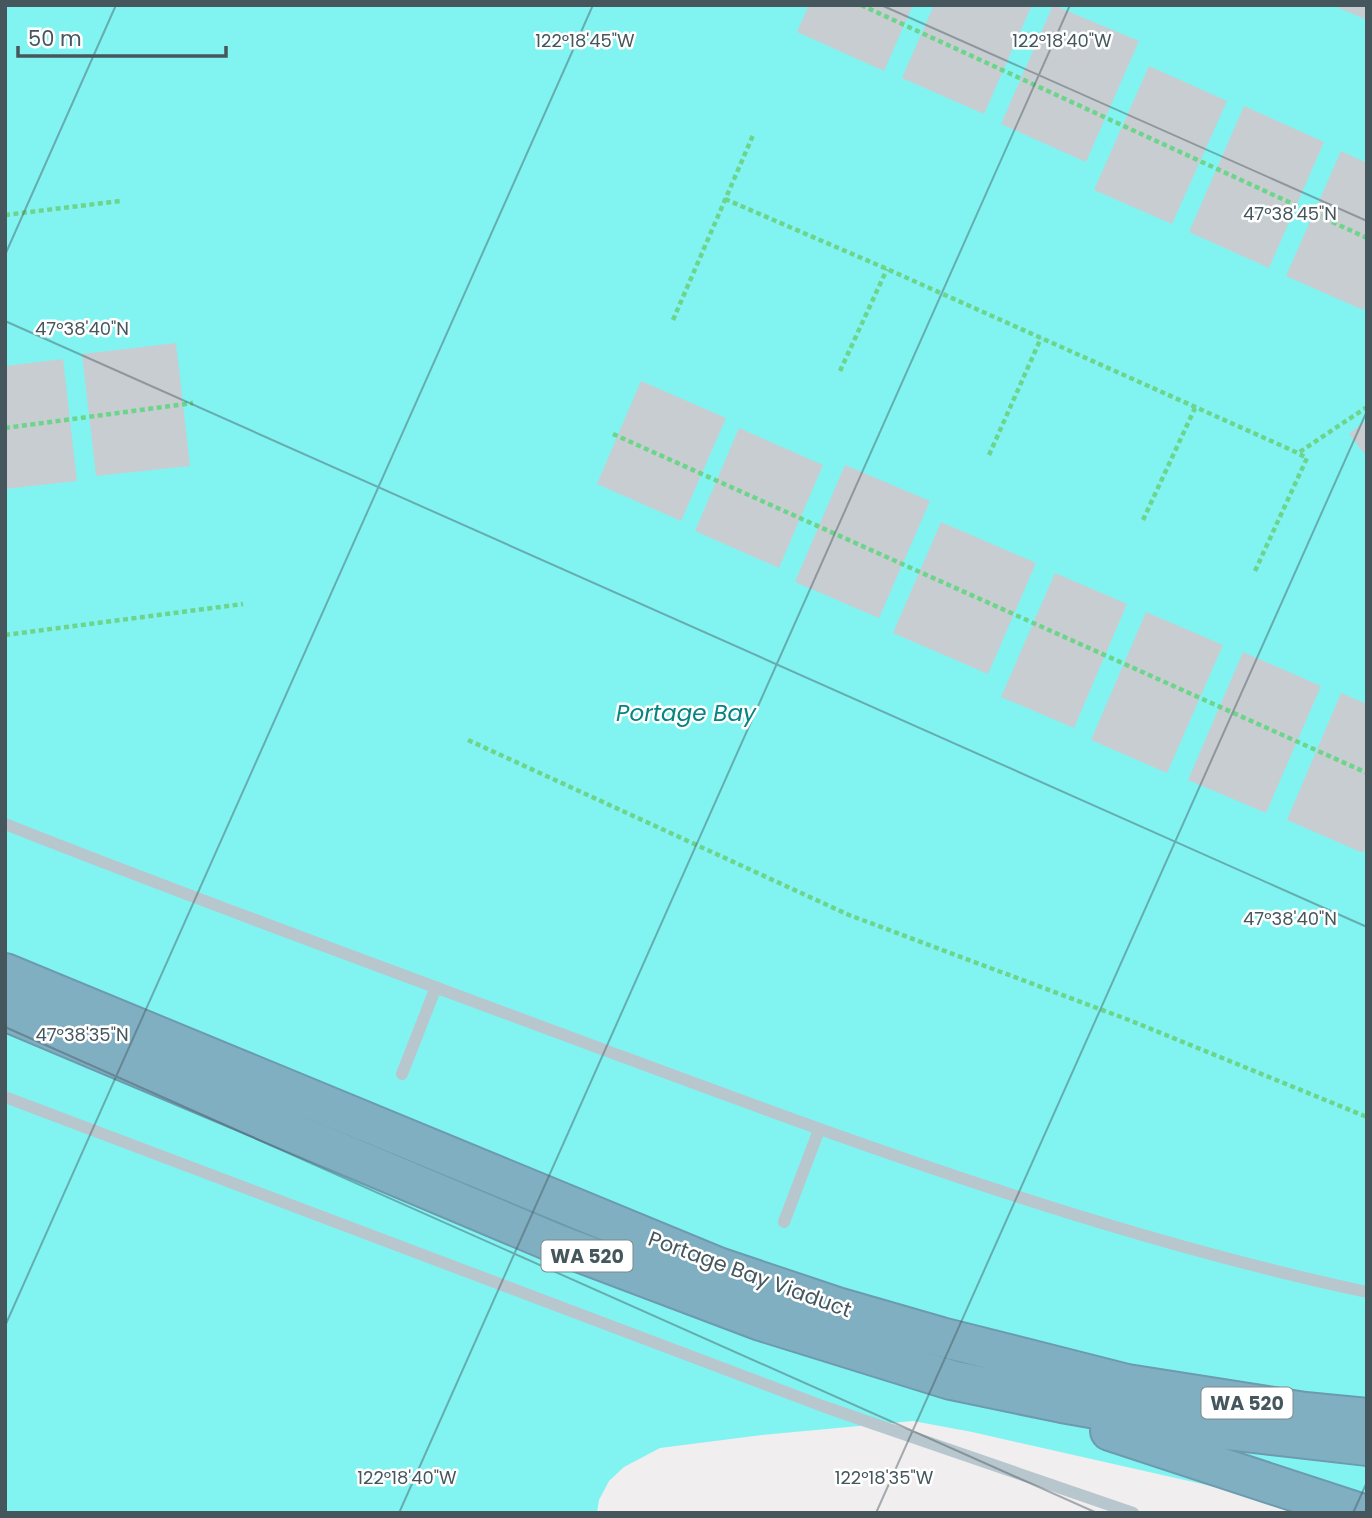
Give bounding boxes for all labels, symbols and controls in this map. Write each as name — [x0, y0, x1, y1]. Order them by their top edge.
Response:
scale bar — [18, 14, 226, 58]
text: 50 m — [28, 24, 82, 53]
text: 122°18'45"W — [535, 28, 635, 53]
text: 122°18'40"W — [1012, 28, 1112, 53]
text: 47°38'45"N — [1243, 201, 1337, 226]
text: 47°38'40"N — [35, 316, 129, 341]
water label: Portage Bay — [616, 697, 757, 729]
text: 47°38'40"N — [1243, 906, 1337, 931]
text: 47°38'35"N — [35, 1022, 129, 1047]
street label: Portage Bay Viaduct — [644, 1224, 856, 1324]
road number: WA 520 — [542, 1240, 632, 1272]
road number: WA 520 — [1202, 1387, 1292, 1418]
text: 122°18'40"W — [357, 1465, 457, 1490]
text: 122°18'35"W — [835, 1465, 934, 1490]

